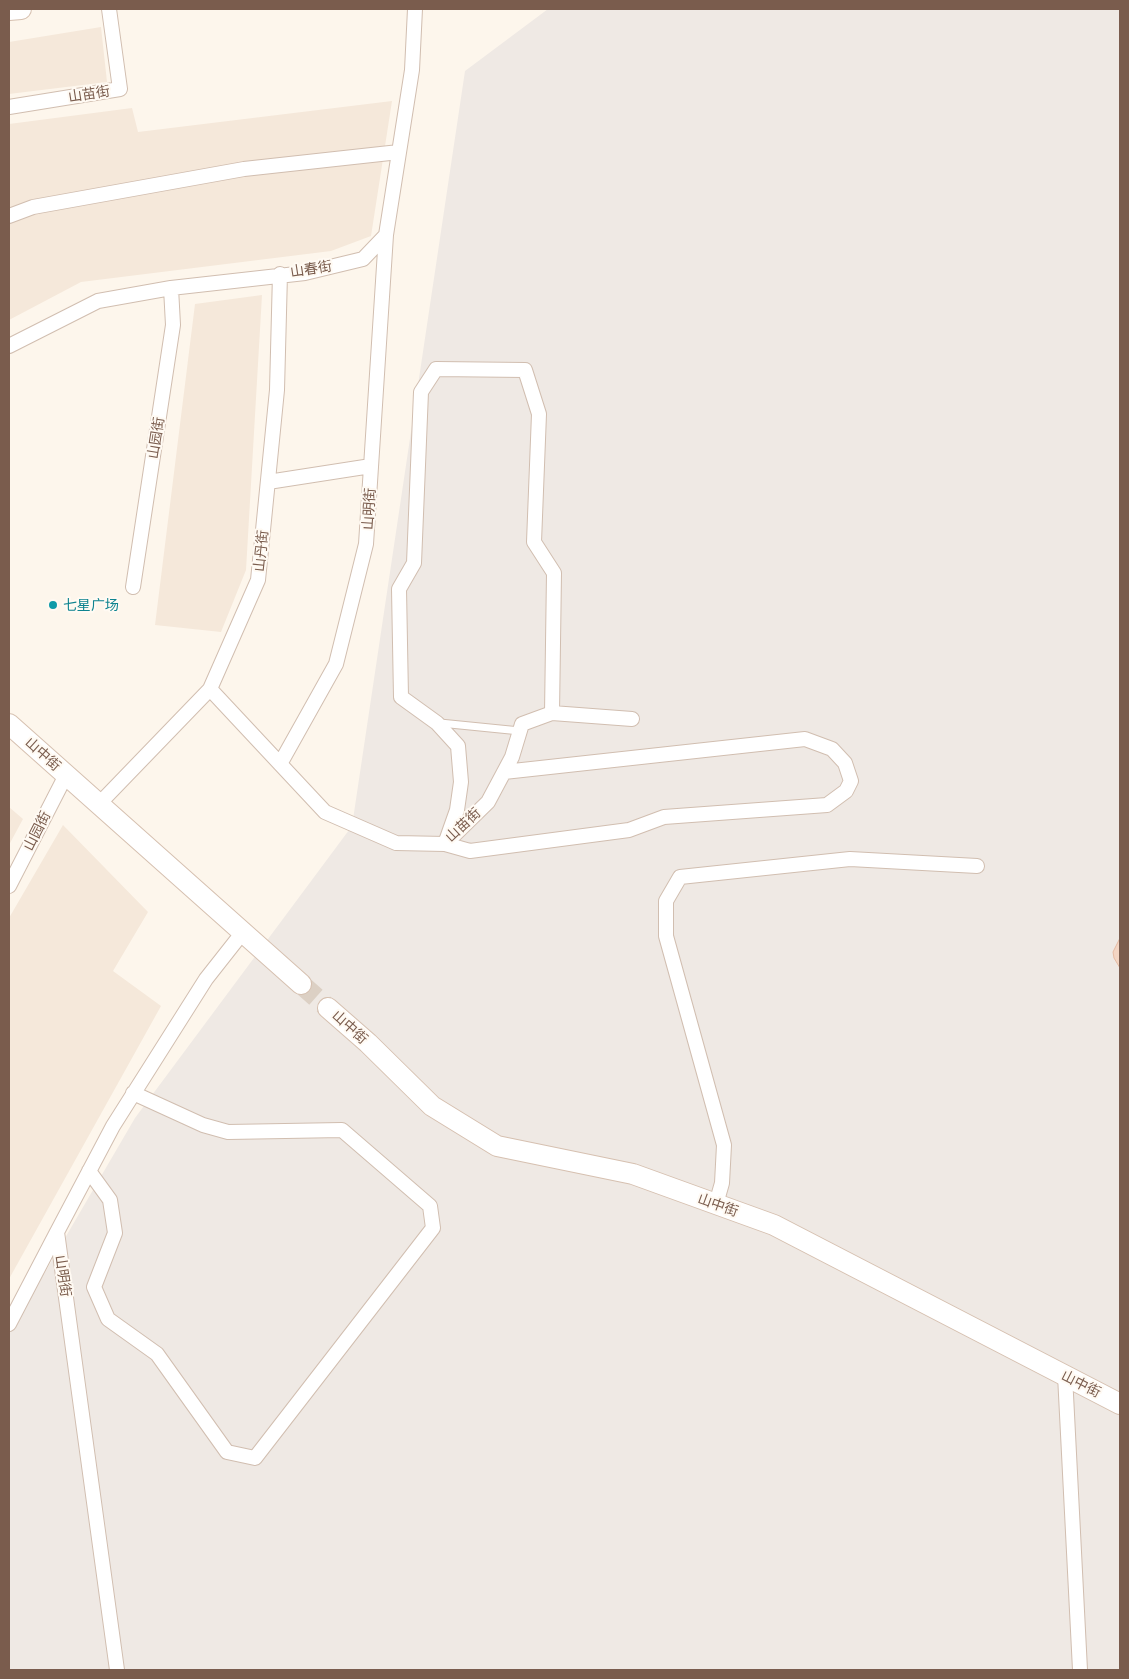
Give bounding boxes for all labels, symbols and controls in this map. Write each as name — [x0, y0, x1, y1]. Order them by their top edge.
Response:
street label: 山苗街 — [67, 82, 111, 106]
street label: 山春街 — [289, 257, 333, 281]
street label: 山园街 — [144, 416, 168, 460]
street label: 山明街 — [359, 487, 379, 531]
street label: 山丹街 — [250, 529, 272, 573]
place label: 七星广场 — [63, 597, 119, 613]
marker: 七星广场 — [47, 599, 59, 611]
street label: 山中街 — [22, 734, 64, 774]
street label: 山苗街 — [442, 805, 484, 845]
street label: 山园街 — [20, 808, 54, 854]
street label: 山中街 — [329, 1007, 371, 1047]
street label: 山中街 — [695, 1190, 741, 1220]
street label: 山明街 — [52, 1254, 74, 1298]
street label: 山中街 — [1058, 1367, 1104, 1401]

